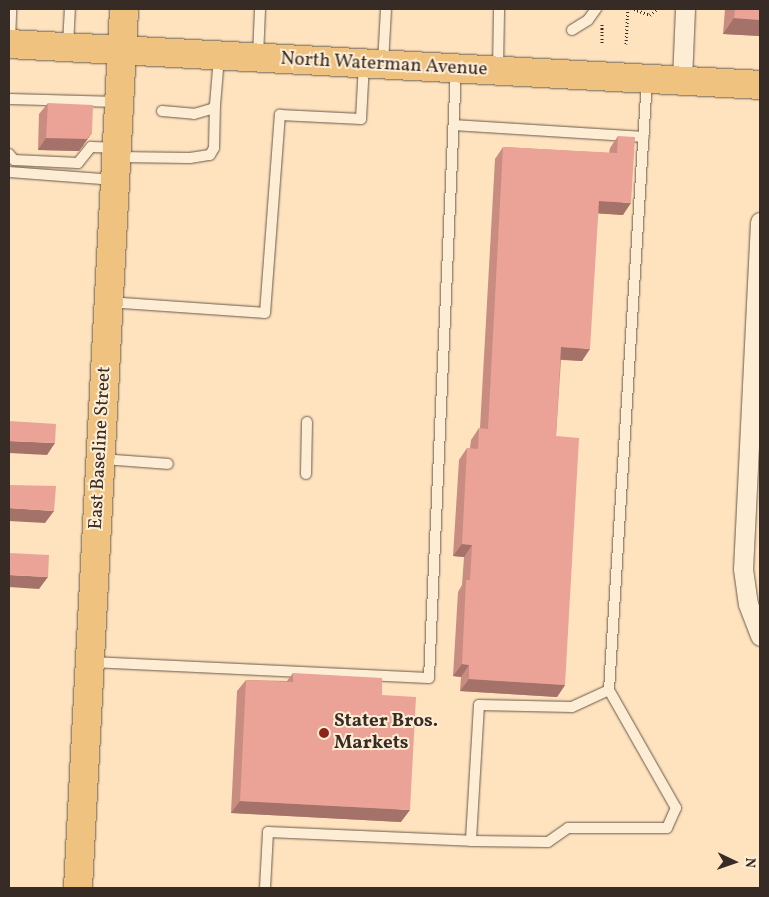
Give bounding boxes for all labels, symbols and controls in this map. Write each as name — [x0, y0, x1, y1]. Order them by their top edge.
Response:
street label: North Waterman Avenue — [280, 48, 488, 82]
street label: East Baseline Street — [85, 366, 117, 530]
place label: Stater Bros. Markets — [334, 711, 438, 755]
marker: Stater Bros. Markets — [318, 727, 330, 739]
north arrow — [709, 837, 759, 887]
text: N — [740, 857, 759, 868]

